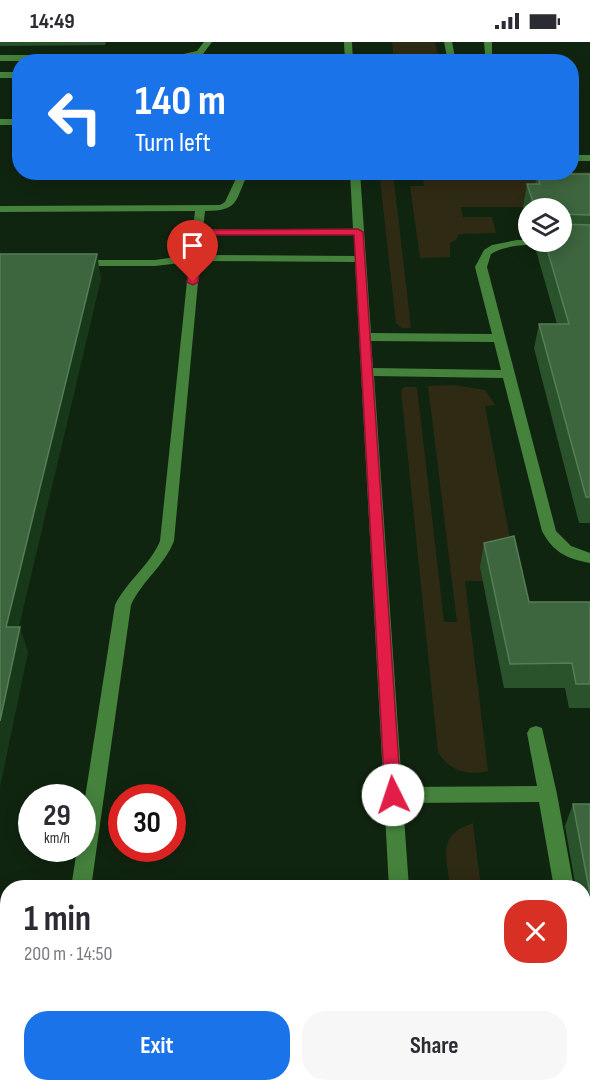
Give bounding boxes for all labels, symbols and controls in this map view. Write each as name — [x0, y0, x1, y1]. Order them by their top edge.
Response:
text: 14:49 — [30, 8, 75, 35]
text: 140 m — [135, 76, 226, 127]
icon: left — [36, 78, 114, 156]
text: Turn left — [135, 127, 211, 159]
map controls — [518, 198, 572, 252]
button: layers — [518, 198, 572, 252]
pin — [167, 220, 218, 282]
icon: arrive — [176, 229, 209, 262]
position arrow — [361, 763, 425, 827]
speed limit sign: 30 — [108, 784, 186, 862]
text: 29 — [43, 798, 71, 834]
text: km/h — [44, 829, 70, 848]
text: 1 min — [24, 898, 91, 941]
button: close — [504, 900, 567, 963]
text: 200 m · 14:50 — [24, 942, 113, 966]
button: Exit — [24, 1011, 290, 1080]
button: Share — [302, 1011, 567, 1080]

